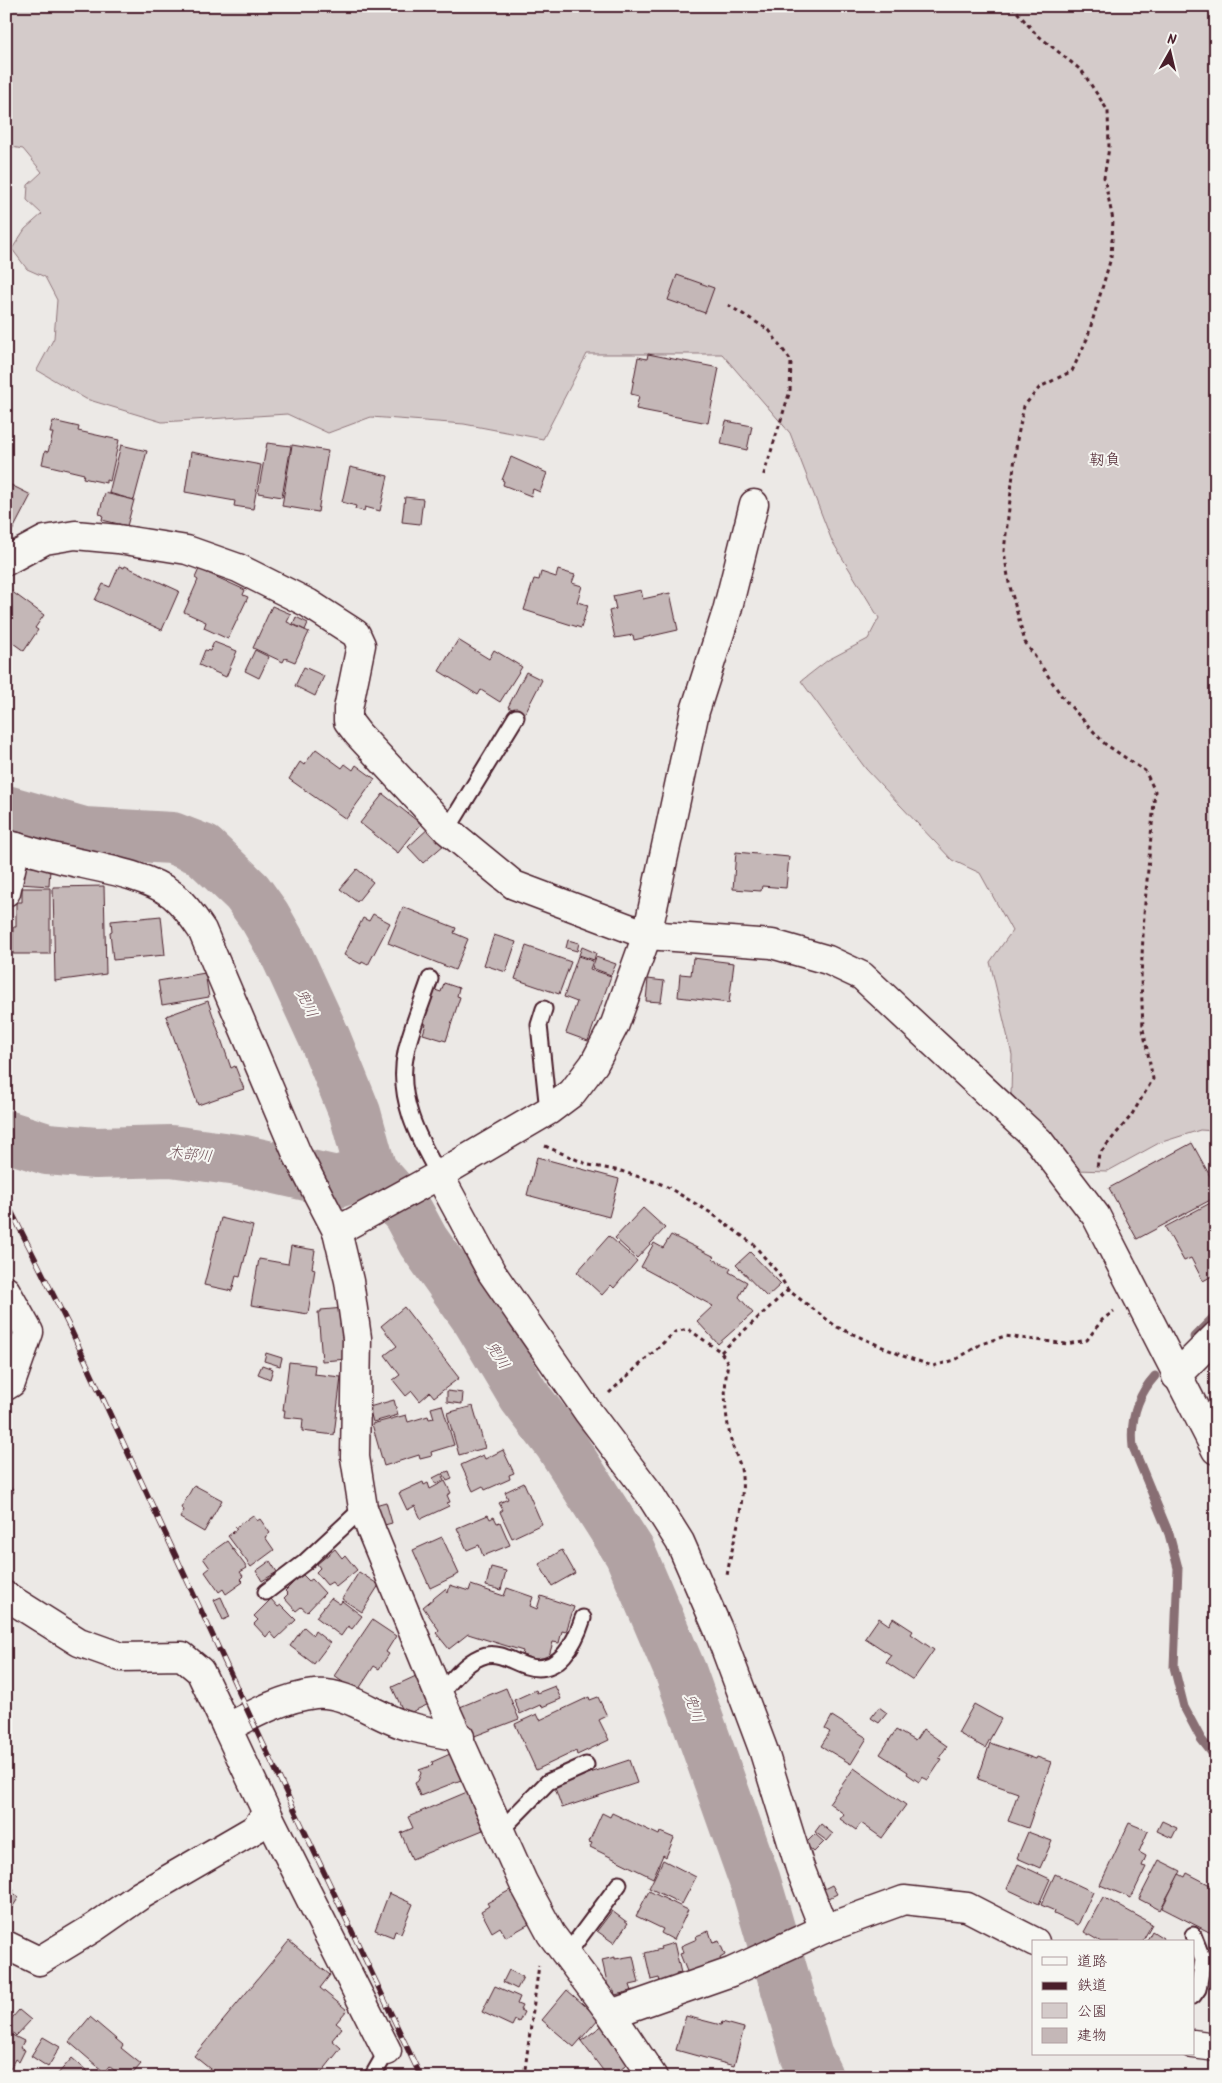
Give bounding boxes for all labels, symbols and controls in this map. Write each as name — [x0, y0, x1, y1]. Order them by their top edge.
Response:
north arrow — [1144, 28, 1194, 78]
text: N — [1166, 29, 1178, 52]
district label: 靭負 — [1089, 448, 1121, 473]
water label: 兜川 — [289, 985, 323, 1022]
water label: 木部川 — [166, 1141, 214, 1169]
water label: 兜川 — [479, 1336, 515, 1375]
water label: 兜川 — [677, 1690, 709, 1726]
legend — [1032, 1940, 1194, 2056]
text: 道路 — [1077, 1950, 1107, 1974]
text: 鉄道 — [1077, 1974, 1107, 1998]
text: 公園 — [1077, 2000, 1107, 2024]
text: 建物 — [1077, 2024, 1107, 2048]

